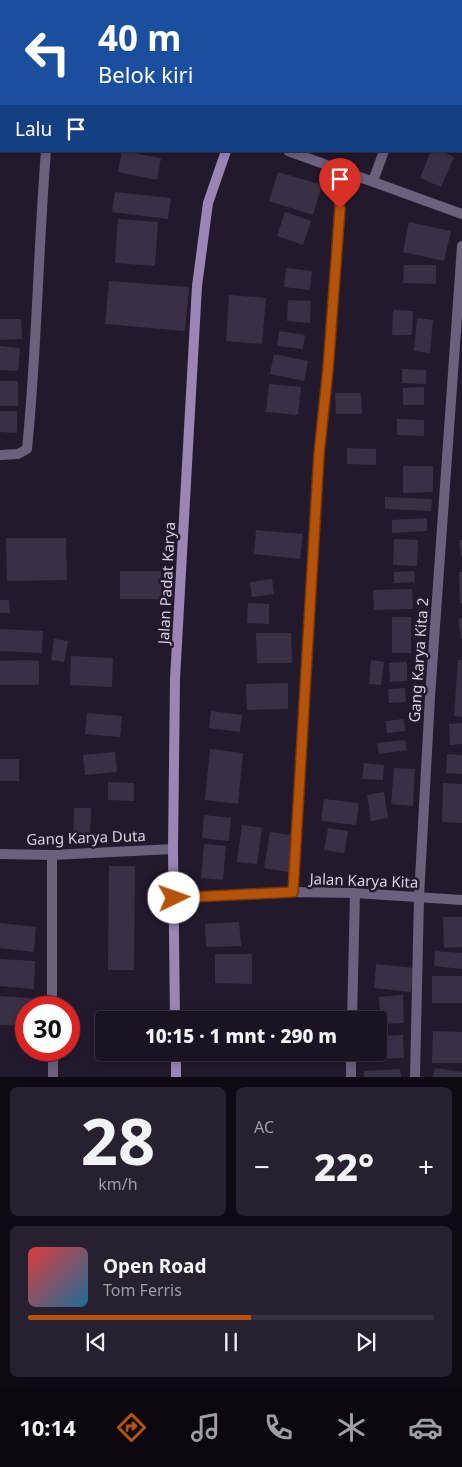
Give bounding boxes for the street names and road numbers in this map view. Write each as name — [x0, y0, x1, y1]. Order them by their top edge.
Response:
street label: Jalan Padat Karya — [153, 521, 179, 647]
street label: Gang Karya Kita 2 — [404, 597, 432, 723]
street label: Gang Karya Duta — [26, 825, 146, 849]
street label: Jalan Karya Kita — [307, 868, 419, 892]

